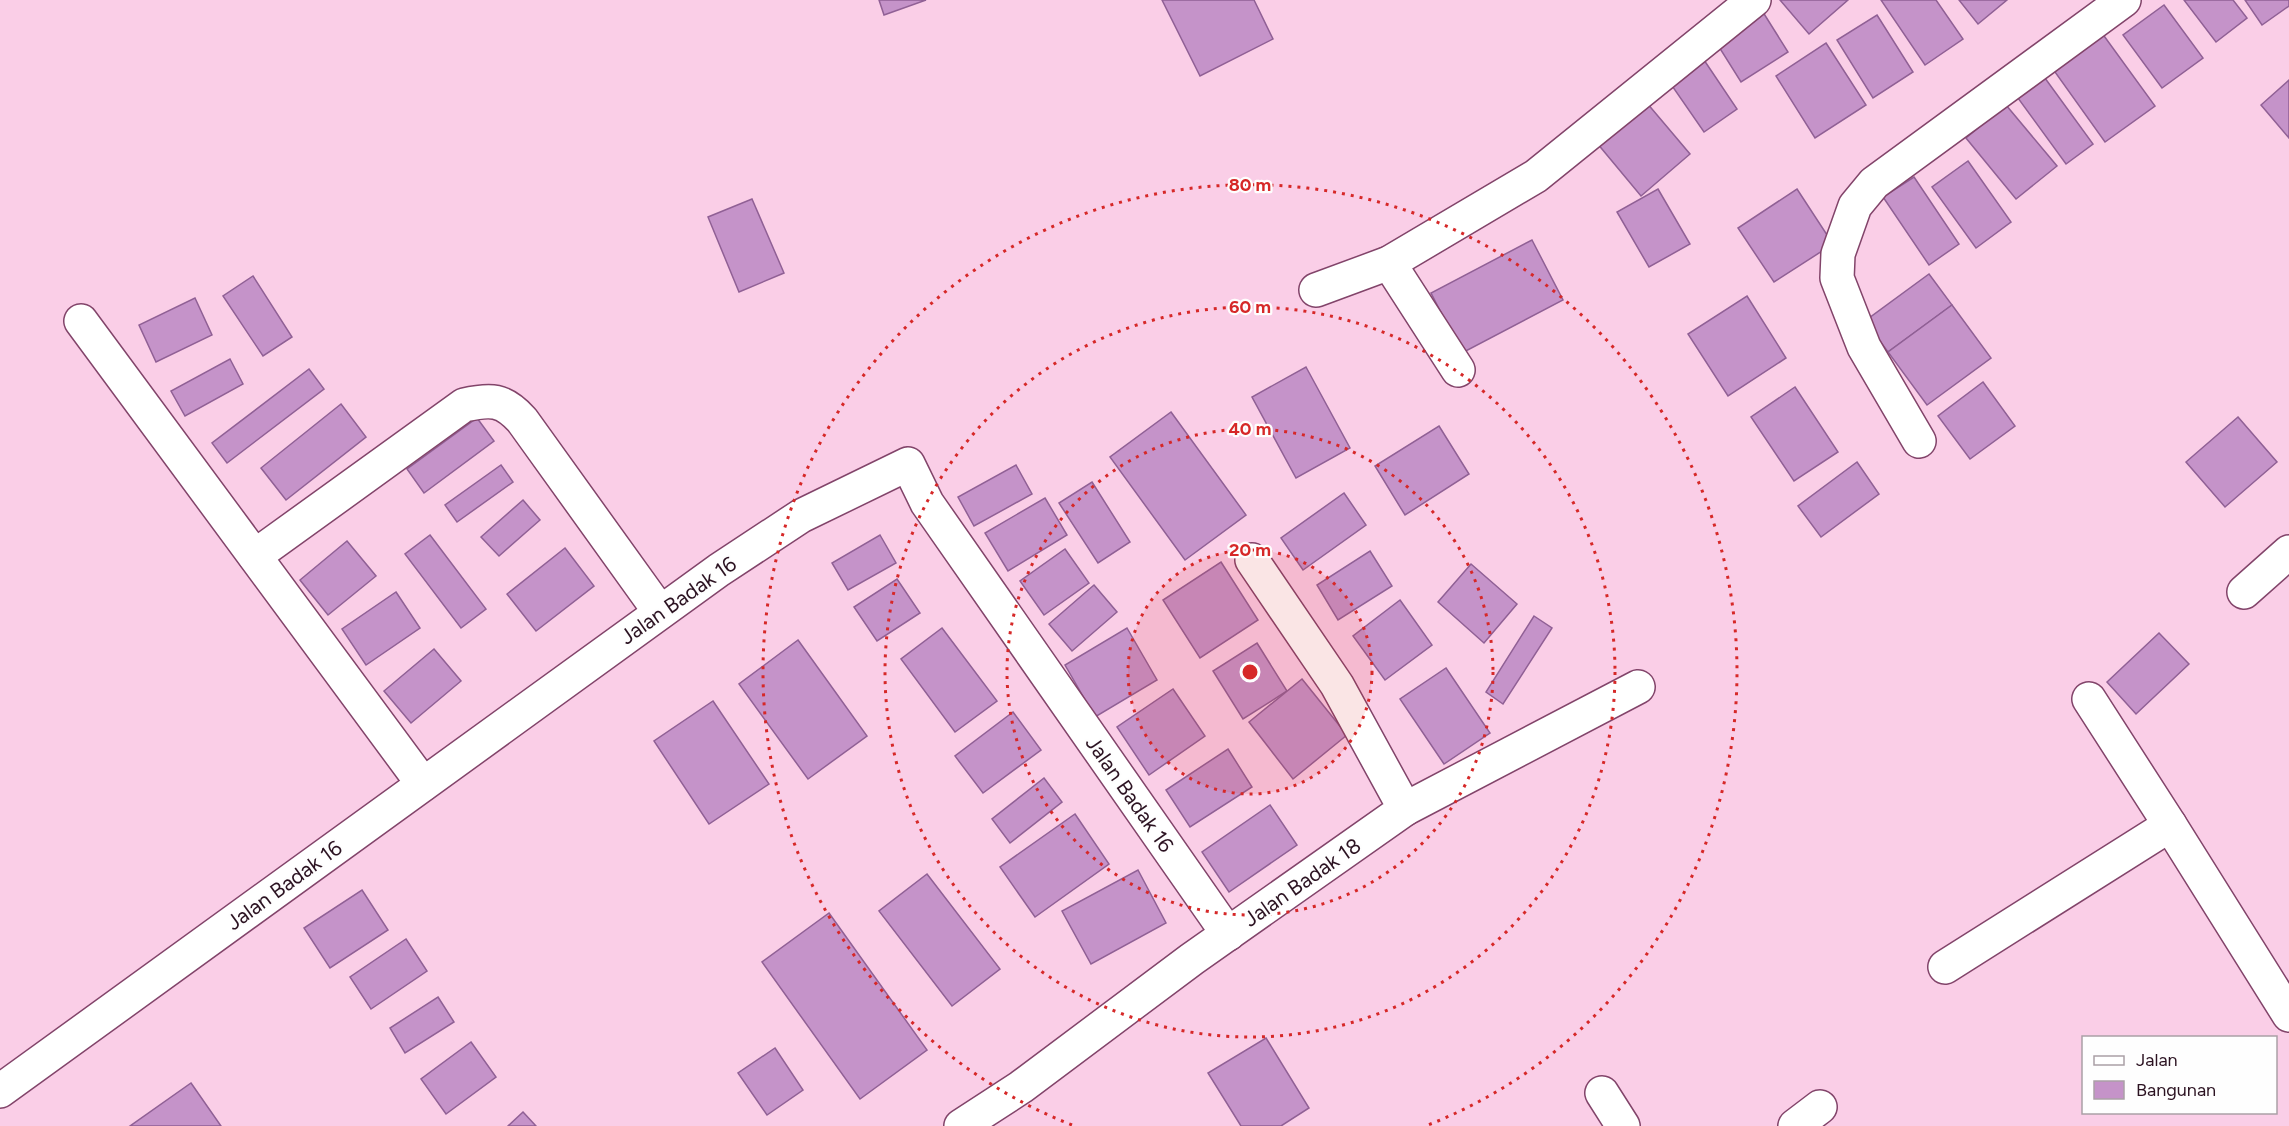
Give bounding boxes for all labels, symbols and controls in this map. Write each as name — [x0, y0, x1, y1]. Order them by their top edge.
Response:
text: 80 m — [1229, 174, 1271, 196]
text: 60 m — [1229, 296, 1271, 318]
text: 40 m — [1228, 418, 1272, 440]
text: 20 m — [1229, 539, 1271, 561]
street label: Jalan Badak 16 — [615, 551, 741, 649]
centre of rings — [1240, 662, 1260, 682]
street label: Jalan Badak 16 — [1081, 731, 1179, 857]
street label: Jalan Badak 18 — [1239, 832, 1365, 932]
street label: Jalan Badak 16 — [222, 835, 347, 935]
legend — [2082, 1036, 2277, 1114]
text: Jalan — [2136, 1049, 2178, 1071]
text: Bangunan — [2136, 1079, 2216, 1101]

